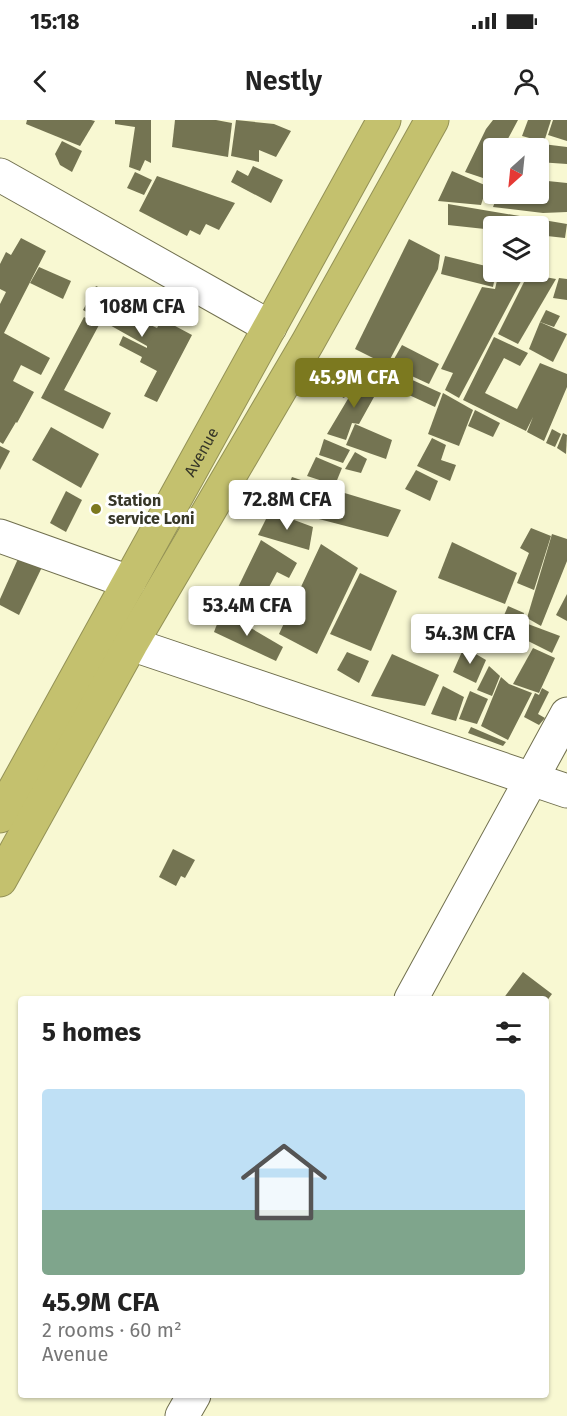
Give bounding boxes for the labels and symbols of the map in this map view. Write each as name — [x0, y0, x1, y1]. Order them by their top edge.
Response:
north arrow — [483, 138, 549, 204]
pin: 108M CFA — [80, 287, 204, 338]
pin: 45.9M CFA — [285, 358, 423, 409]
street label: Avenue — [180, 424, 223, 480]
pin: 72.8M CFA — [218, 480, 356, 531]
place label: Station service Loni — [108, 491, 195, 528]
marker: Station service Loni — [89, 502, 103, 516]
pin: 53.4M CFA — [178, 586, 316, 637]
pin: 54.3M CFA — [401, 614, 539, 665]

